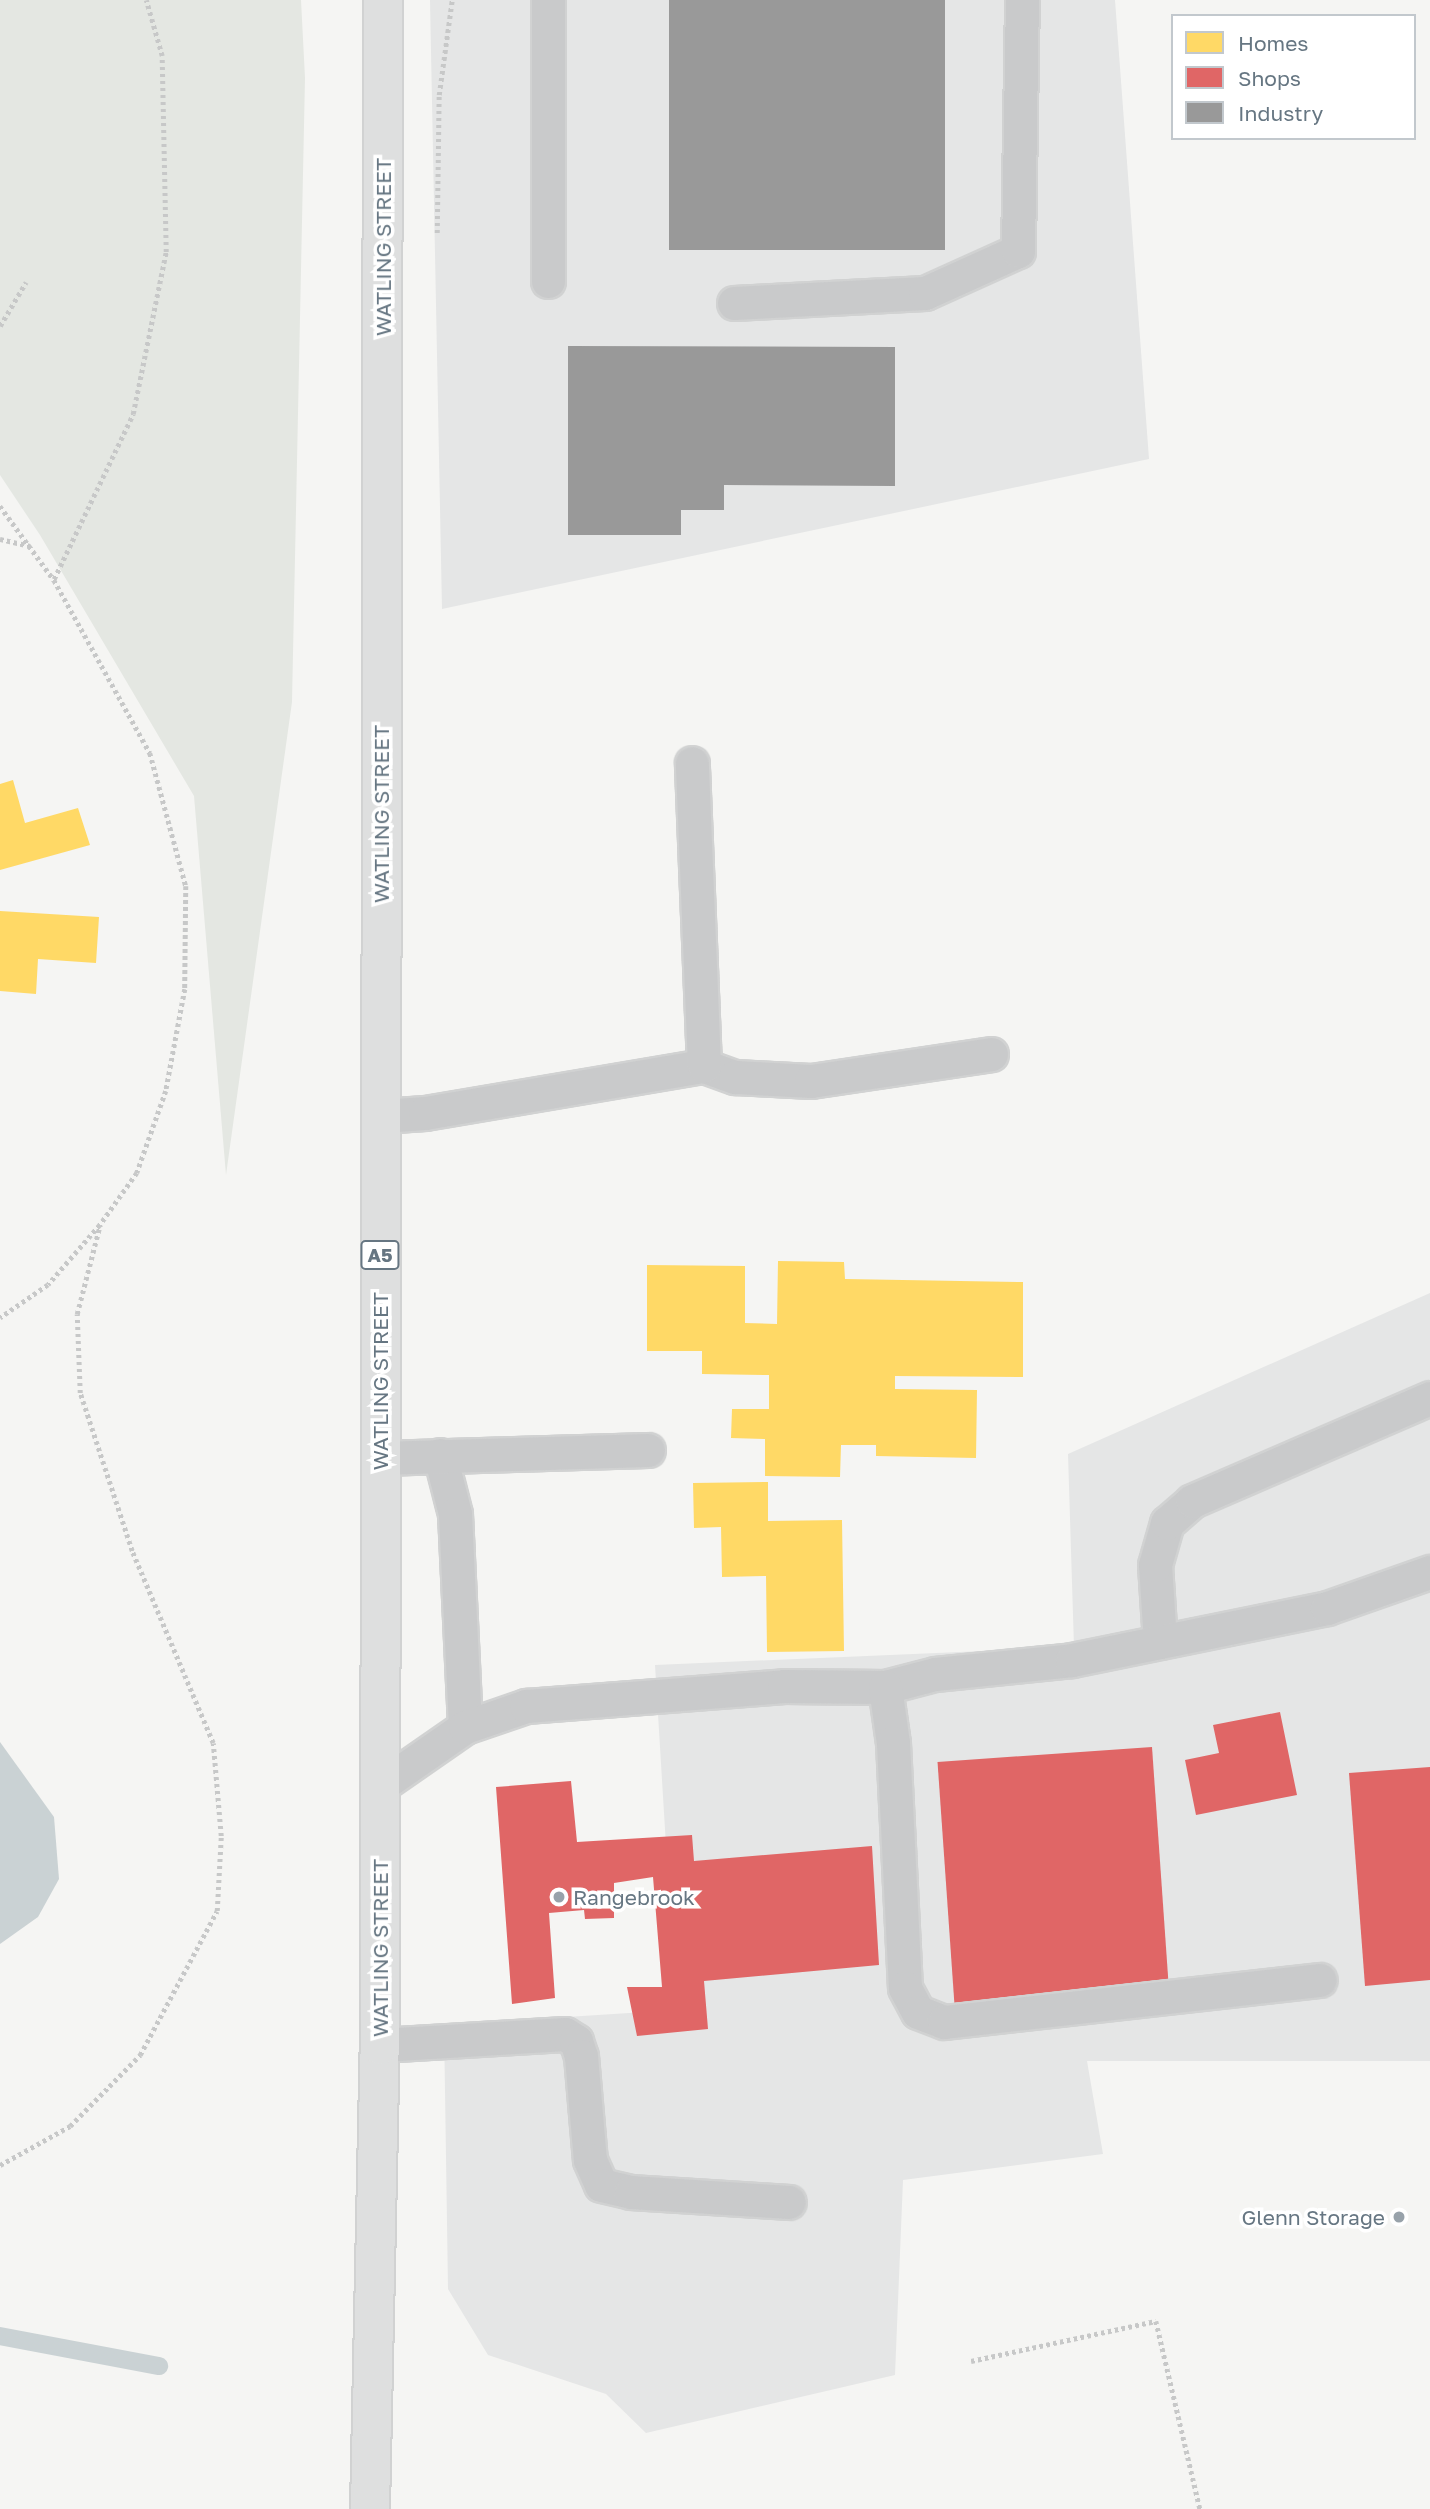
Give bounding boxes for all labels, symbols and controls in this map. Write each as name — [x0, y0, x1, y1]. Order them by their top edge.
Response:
legend — [1171, 14, 1416, 140]
text: Homes — [1238, 30, 1308, 56]
text: Shops — [1238, 65, 1301, 91]
text: Industry — [1238, 100, 1323, 126]
street label: WATLING STREET — [370, 158, 396, 336]
street label: WATLING STREET — [368, 725, 394, 903]
road number: A5 — [359, 1240, 401, 1270]
street label: WATLING STREET — [367, 1292, 393, 1470]
street label: WATLING STREET — [367, 1859, 393, 2037]
place label: Rangebrook — [573, 1884, 695, 1910]
marker: Rangebrook — [551, 1889, 567, 1905]
place label: Glenn Storage — [1241, 2204, 1385, 2230]
marker: Glenn Storage — [1391, 2209, 1407, 2225]

